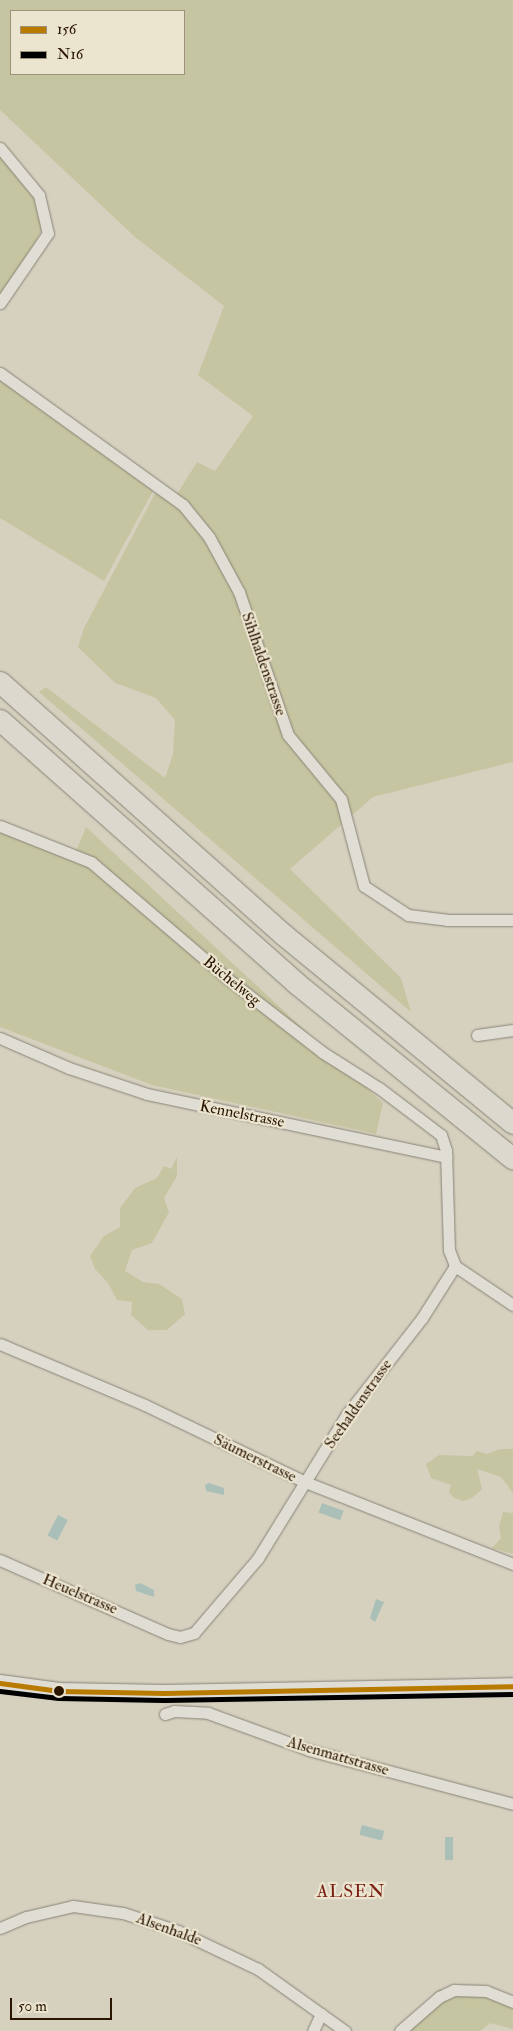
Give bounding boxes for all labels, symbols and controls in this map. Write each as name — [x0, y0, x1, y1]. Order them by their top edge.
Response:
legend — [10, 10, 185, 75]
text: 156 — [57, 20, 76, 39]
text: N16 — [57, 45, 83, 64]
street label: Sihlhaldenstrasse — [237, 610, 291, 718]
street label: Büchelweg — [199, 952, 265, 1010]
street label: Kennelstrasse — [198, 1096, 286, 1132]
street label: Seehaldenstrasse — [320, 1356, 396, 1452]
street label: Säumerstrasse — [211, 1430, 299, 1486]
street label: Heuelstrasse — [40, 1570, 120, 1618]
unlabelled marker — [54, 1686, 64, 1696]
street label: Alsenmattstrasse — [285, 1732, 391, 1780]
district label: ALSEN — [316, 1881, 386, 1903]
street label: Alsenhalde — [134, 1908, 204, 1950]
scale bar — [12, 1988, 115, 2020]
text: 50 m — [18, 1997, 47, 2016]

